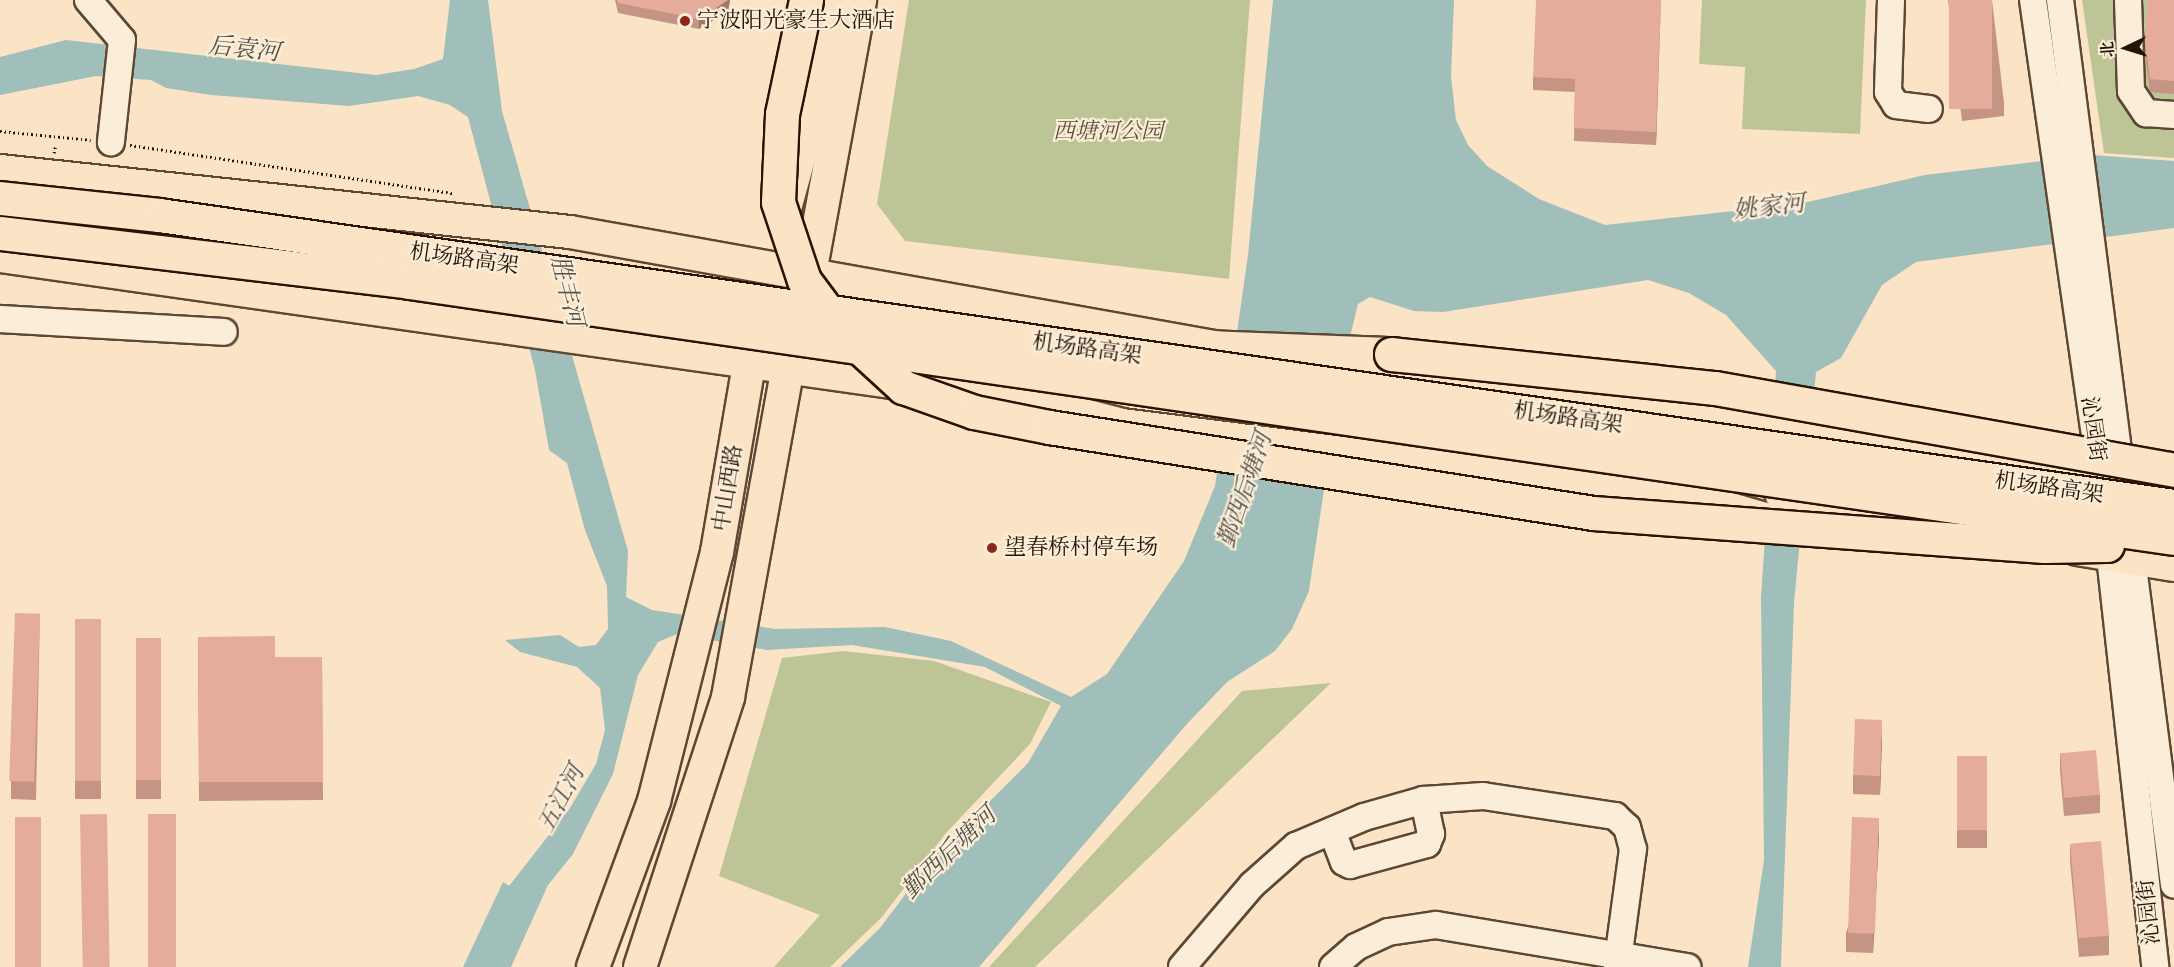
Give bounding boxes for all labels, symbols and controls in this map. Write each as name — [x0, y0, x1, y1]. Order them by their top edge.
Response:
place label: 宁波阳光豪生大酒店 — [697, 8, 895, 34]
marker: 宁波阳光豪生大酒店 — [678, 14, 692, 28]
north arrow — [2096, 18, 2156, 78]
water label: 后袁河 — [207, 31, 281, 67]
text: 北 — [2098, 41, 2118, 58]
park label: 西塘河公园 — [1053, 119, 1163, 145]
water label: 姚家河 — [1732, 189, 1806, 225]
street label: 机场路高架 — [408, 238, 520, 280]
water label: 胜丰河 — [544, 253, 590, 329]
street label: 机场路高架 — [1031, 328, 1143, 370]
street label: 沁园街 — [2075, 394, 2111, 464]
street label: 机场路高架 — [1512, 397, 1624, 439]
water label: 鄞西后塘河 — [1212, 429, 1278, 551]
street label: 中山西路 — [708, 442, 748, 534]
street label: 机场路高架 — [1993, 467, 2105, 509]
place label: 望春桥村停车场 — [1004, 535, 1158, 561]
marker: 望春桥村停车场 — [985, 541, 999, 555]
water label: 五江河 — [531, 760, 591, 838]
water label: 鄞西后塘河 — [896, 801, 1002, 905]
street label: 沁园街 — [2132, 878, 2166, 946]

